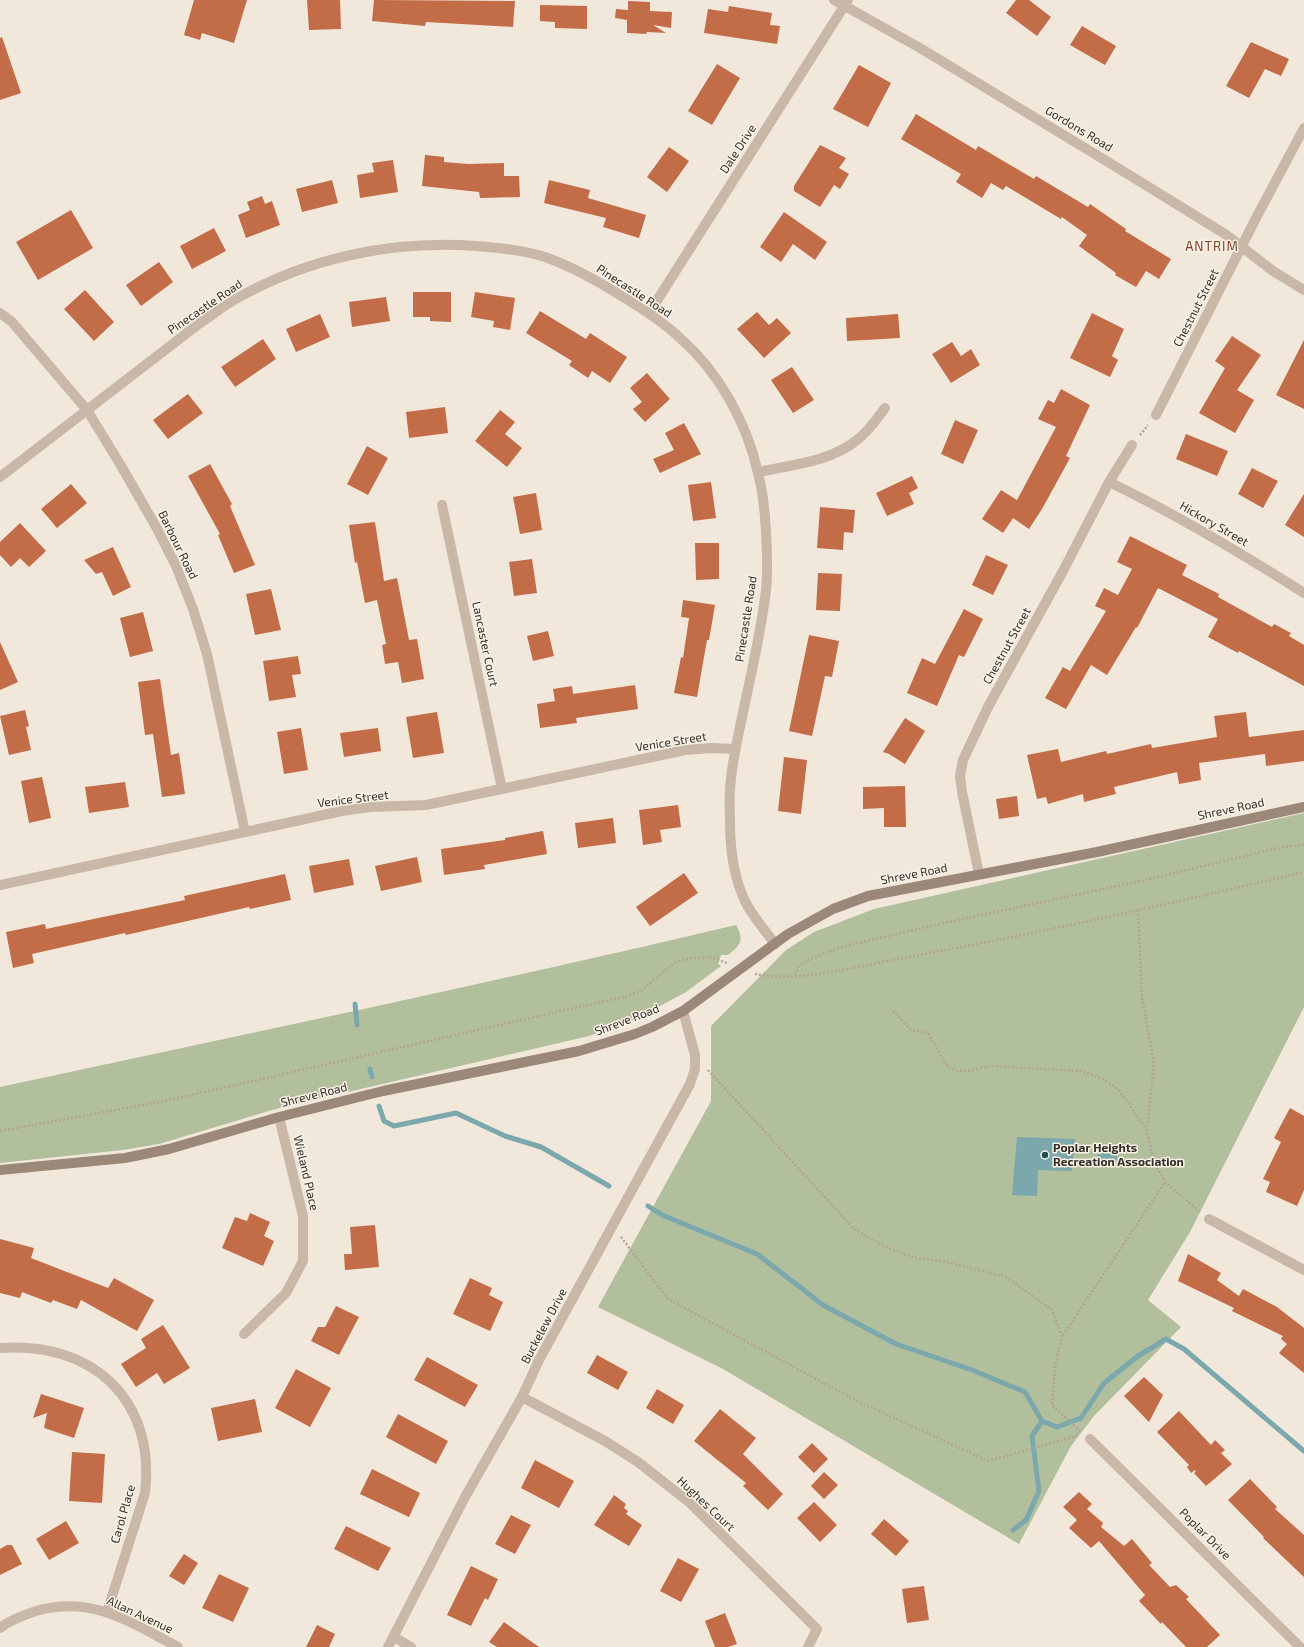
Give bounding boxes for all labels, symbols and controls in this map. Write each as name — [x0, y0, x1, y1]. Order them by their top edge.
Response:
street label: Gordons Road — [1043, 103, 1115, 155]
street label: Dale Drive — [717, 122, 759, 176]
district label: ANTRIM — [1185, 239, 1239, 255]
street label: Pinecastle Road — [594, 261, 674, 321]
street label: Chestnut Street — [1170, 267, 1222, 349]
street label: Pinecastle Road — [165, 277, 245, 337]
street label: Hickory Street — [1177, 499, 1251, 549]
street label: Barbour Road — [155, 508, 201, 582]
street label: Pinecastle Road — [732, 575, 760, 663]
street label: Lancaster Court — [469, 600, 501, 688]
street label: Chestnut Street — [980, 605, 1034, 687]
street label: Venice Street — [635, 729, 707, 755]
street label: Venice Street — [317, 787, 389, 811]
street label: Shreve Road — [1196, 795, 1266, 823]
street label: Shreve Road — [879, 860, 949, 888]
street label: Shreve Road — [593, 1001, 661, 1039]
street label: Shreve Road — [279, 1080, 349, 1110]
street label: Wieland Place — [290, 1134, 322, 1212]
place label: Poplar Heights Recreation Association — [1053, 1141, 1184, 1169]
marker: Poplar Heights Recreation Association — [1040, 1150, 1050, 1160]
street label: Buckelew Drive — [518, 1286, 570, 1366]
street label: Hughes Court — [674, 1474, 738, 1534]
street label: Carol Place — [108, 1483, 138, 1545]
street label: Poplar Drive — [1176, 1505, 1234, 1563]
street label: Allan Avenue — [105, 1593, 175, 1637]

